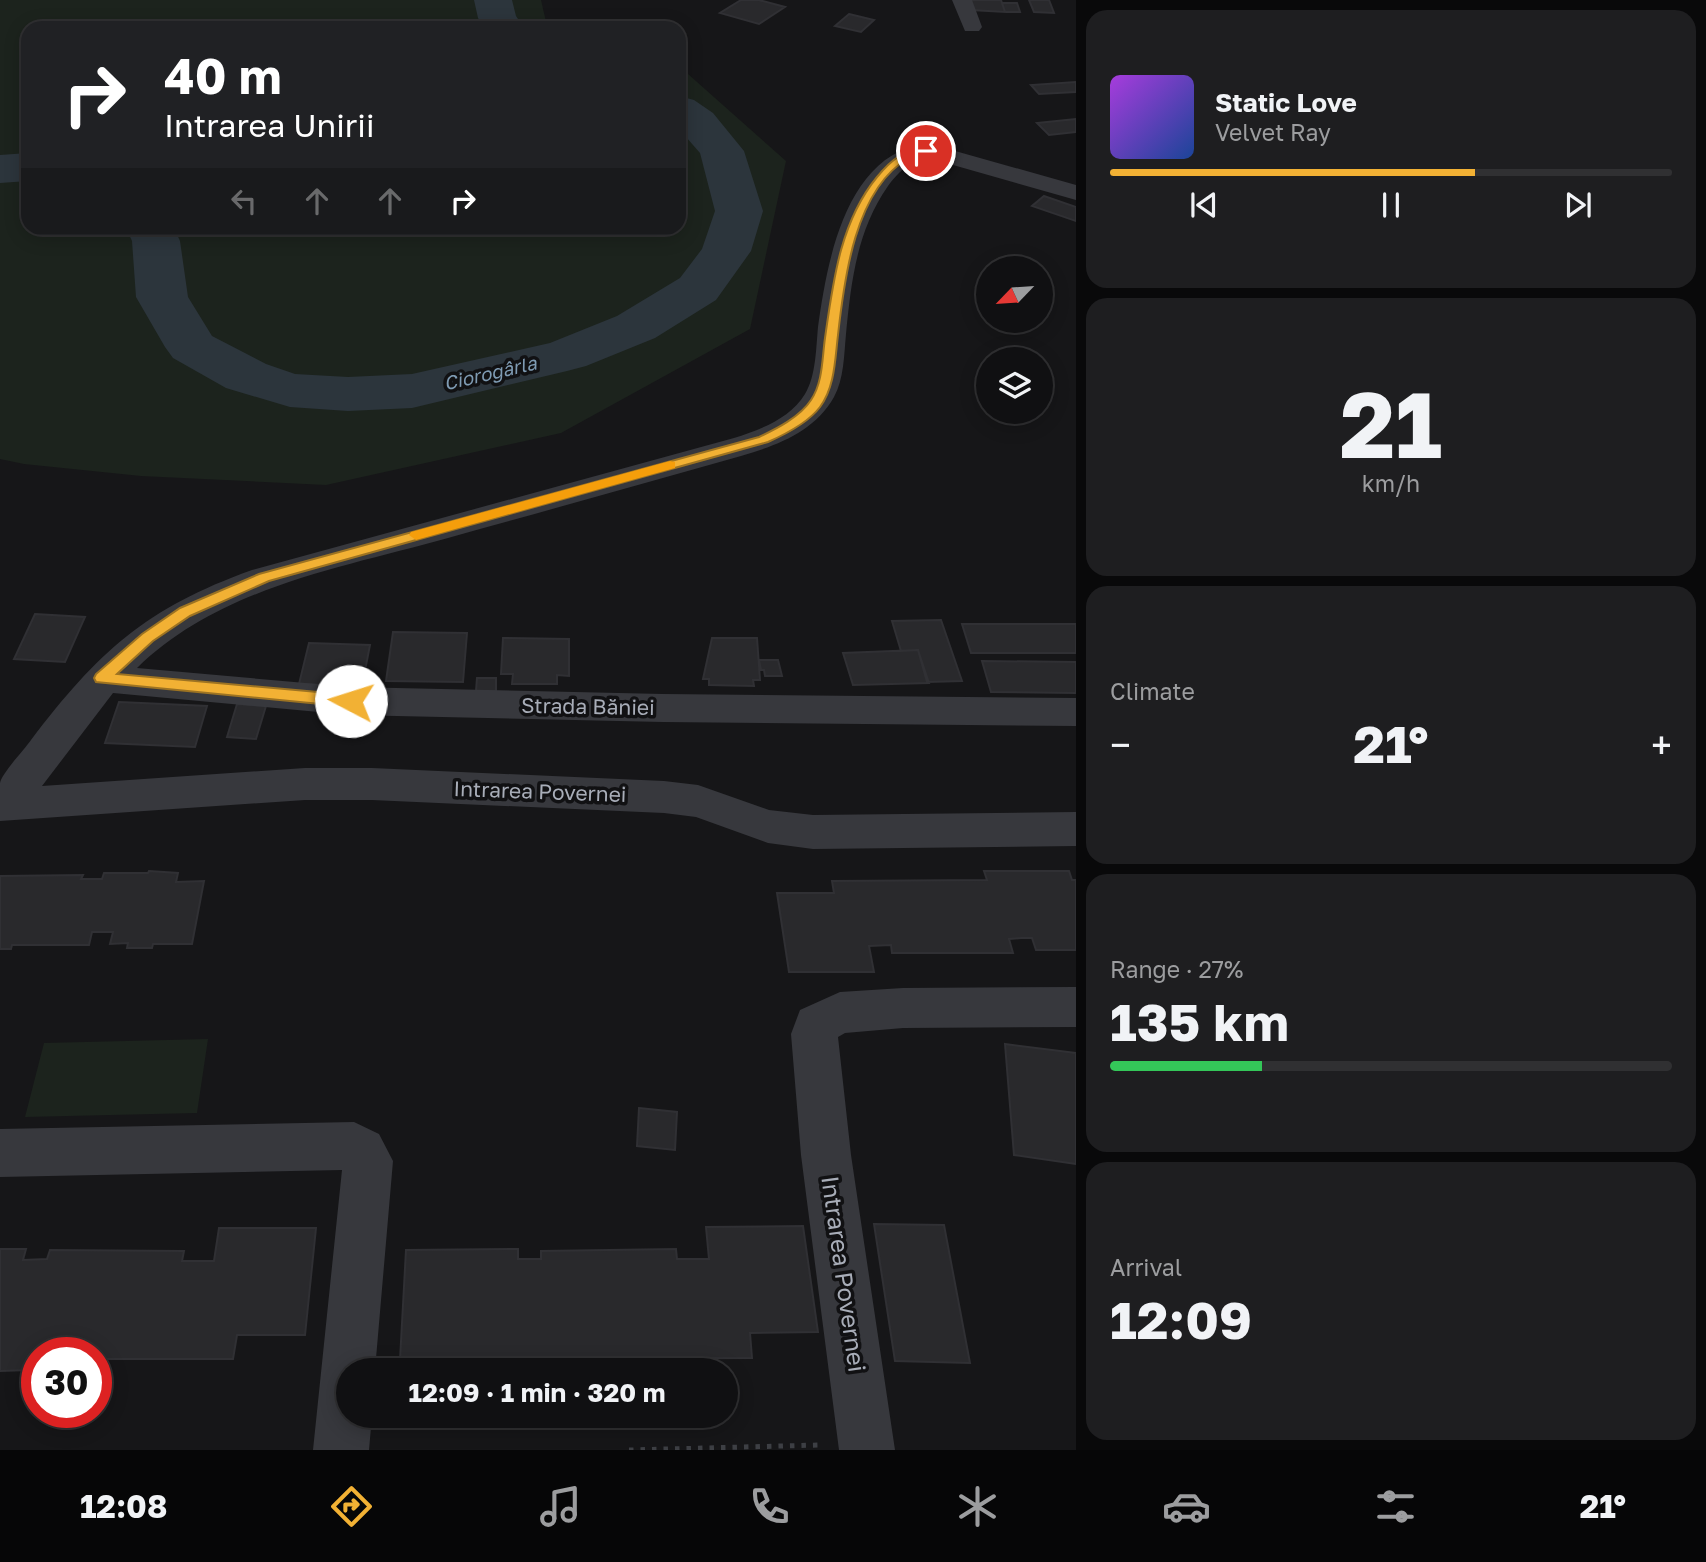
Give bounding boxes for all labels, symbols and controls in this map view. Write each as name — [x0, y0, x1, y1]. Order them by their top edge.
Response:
text: 40 m — [164, 46, 282, 105]
icon: right — [49, 49, 140, 140]
text: Static Love — [1215, 87, 1357, 118]
text: Intrarea Unirii — [164, 106, 375, 144]
text: Velvet Ray — [1215, 118, 1331, 146]
pin — [896, 121, 956, 181]
icon: arrive — [907, 132, 945, 170]
icon: left — [225, 182, 263, 220]
icon: ahead — [298, 182, 336, 220]
icon: ahead — [371, 182, 409, 220]
icon: right — [444, 182, 482, 220]
icon: previous — [1185, 186, 1223, 224]
icon: pause — [1372, 186, 1410, 224]
icon: next — [1559, 186, 1597, 224]
north arrow — [976, 256, 1054, 332]
map controls — [976, 256, 1053, 424]
button: layers — [976, 347, 1053, 424]
water label: Ciorogârla — [441, 350, 540, 394]
text: 21 — [1340, 369, 1442, 478]
text: km/h — [1362, 469, 1420, 497]
position arrow — [314, 664, 388, 738]
text: Climate — [1110, 677, 1195, 705]
street label: Strada Băniei — [521, 692, 655, 720]
text: 21° — [1353, 712, 1429, 774]
text: − — [1110, 722, 1131, 767]
text: + — [1651, 722, 1672, 767]
street label: Intrarea Povernei — [453, 775, 627, 807]
text: Range · 27% — [1110, 955, 1243, 983]
text: 135 km — [1110, 990, 1289, 1052]
street label: Intrarea Povernei — [816, 1174, 873, 1374]
text: Arrival — [1110, 1253, 1182, 1281]
text: 12:09 — [1110, 1288, 1252, 1350]
speed limit sign: 30 — [21, 1337, 112, 1428]
text: 12:09 · 1 min · 320 m — [409, 1377, 665, 1408]
icon: directions — [327, 1482, 376, 1531]
icon: music — [536, 1482, 585, 1531]
icon: phone — [745, 1482, 794, 1531]
icon: climate — [953, 1482, 1002, 1531]
icon: car — [1162, 1482, 1211, 1531]
icon: filters — [1371, 1482, 1420, 1531]
text: 12:08 — [80, 1487, 167, 1525]
text: 21° — [1580, 1487, 1626, 1525]

